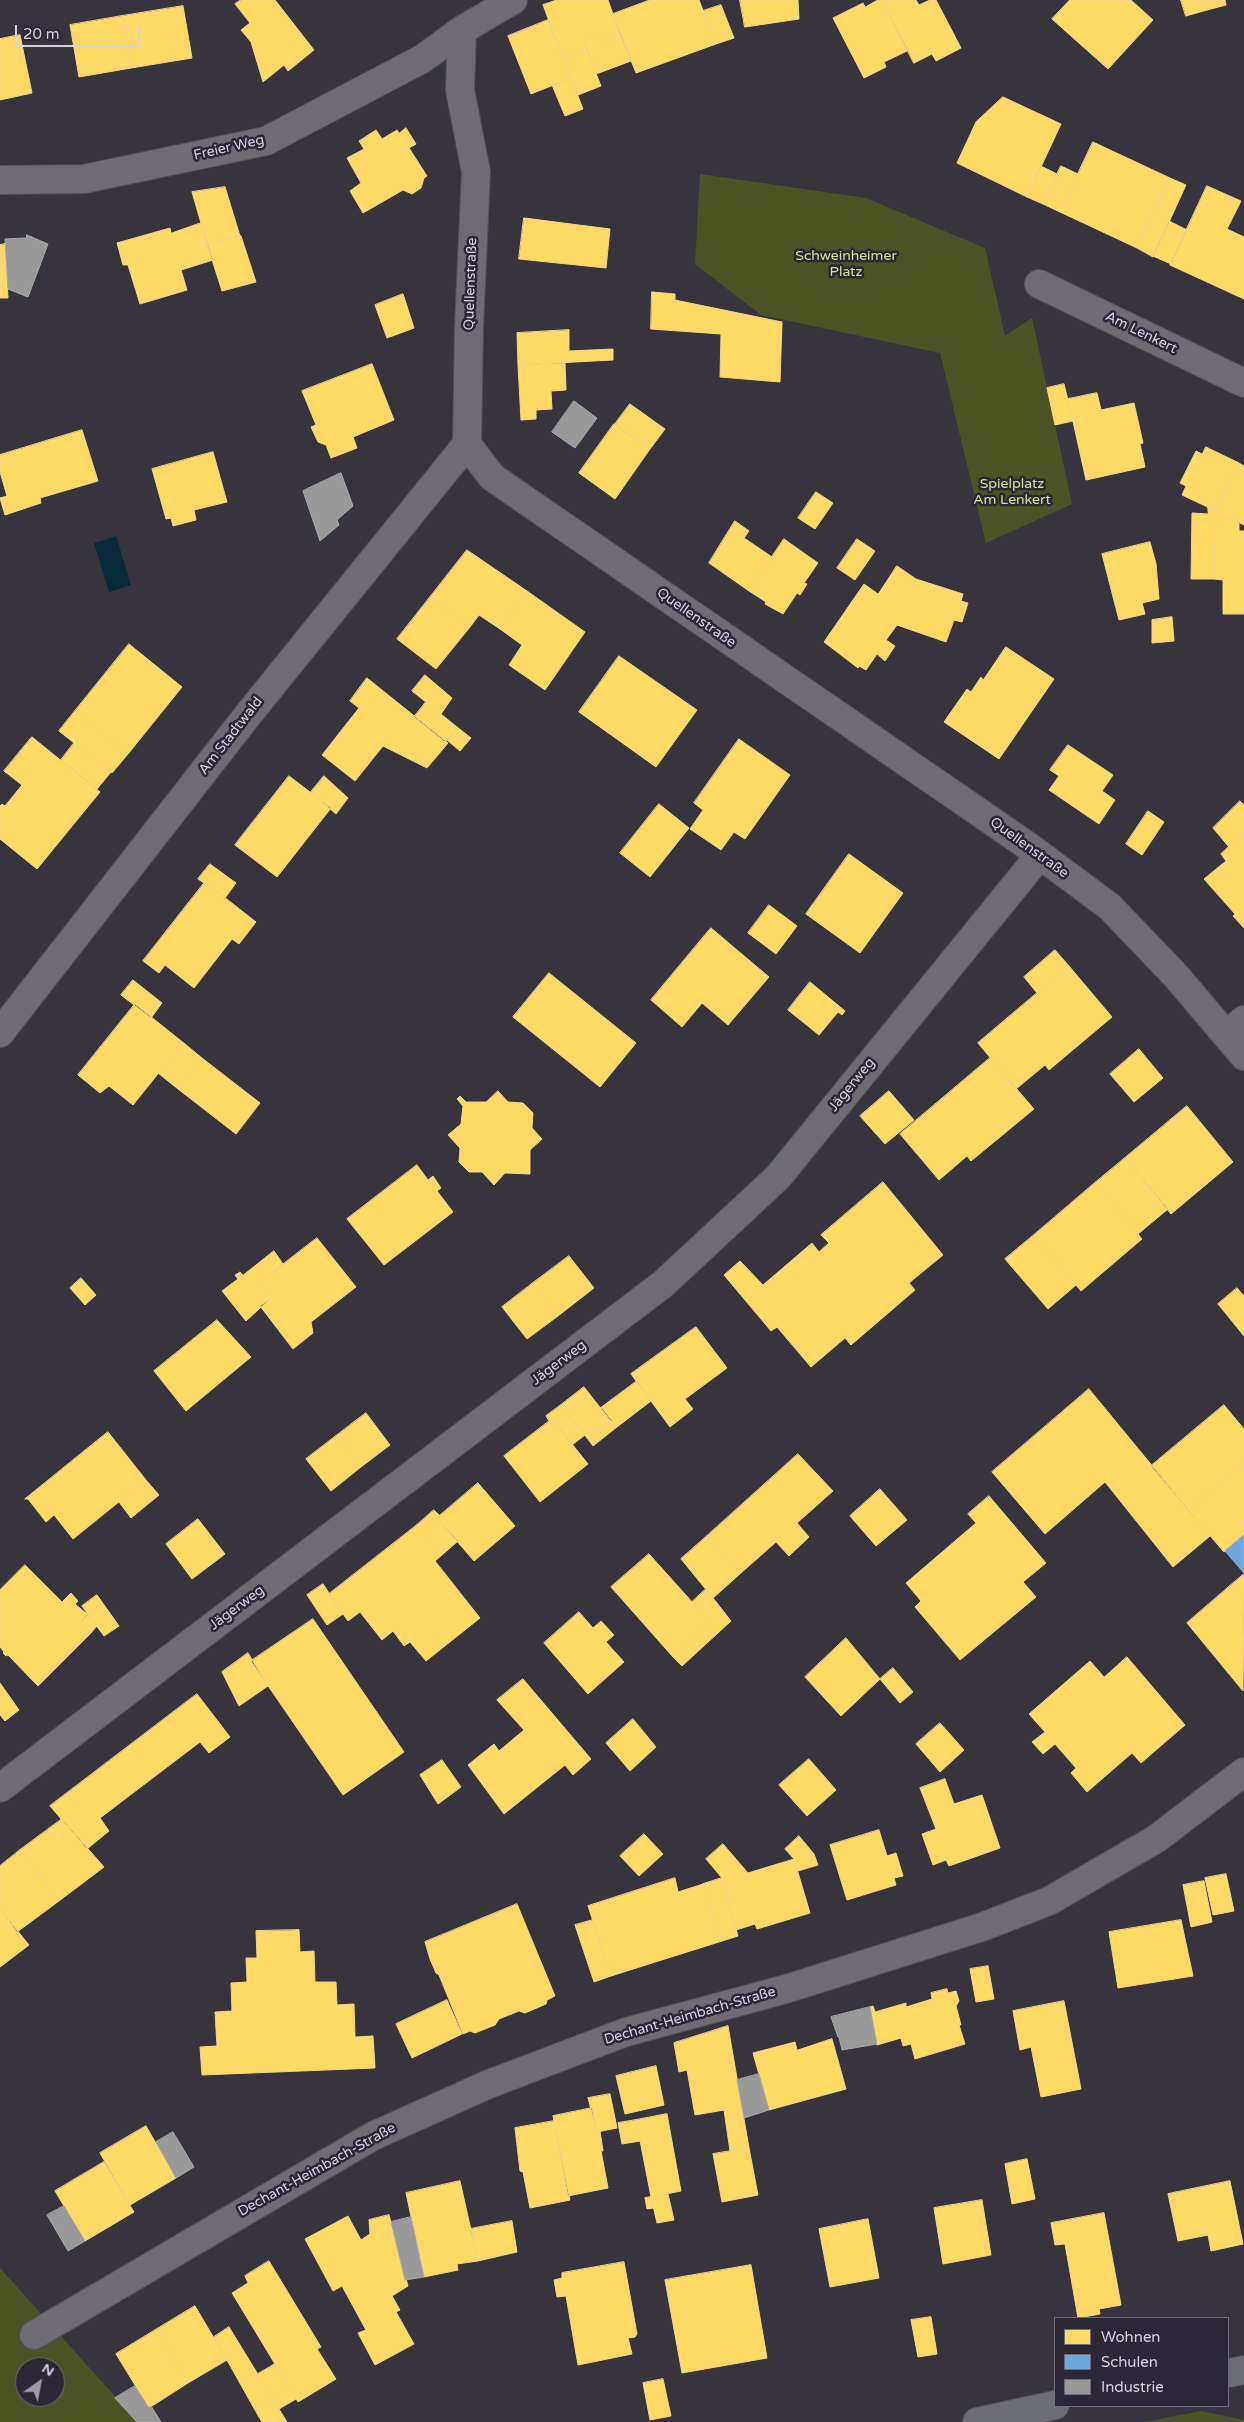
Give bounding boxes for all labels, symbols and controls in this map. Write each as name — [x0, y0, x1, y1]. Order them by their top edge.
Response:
scale bar — [18, 15, 142, 47]
text: 20 m — [23, 25, 60, 43]
street label: Freier Weg — [192, 132, 266, 164]
street label: Quellenstraße — [461, 237, 481, 331]
park label: Schweinheimer Platz — [795, 248, 897, 280]
street label: Am Lenkert — [1102, 308, 1180, 358]
park label: Spielplatz Am Lenkert — [973, 476, 1051, 508]
street label: Quellenstraße — [653, 585, 739, 651]
street label: Am Stadtwald — [196, 694, 266, 778]
street label: Quellenstraße — [987, 814, 1071, 882]
street label: Jägerweg — [825, 1055, 879, 1115]
street label: Jägerweg — [528, 1337, 590, 1389]
street label: Jägerweg — [206, 1582, 268, 1634]
street label: Dechant-Heimbach-Straße — [602, 1983, 778, 2049]
street label: Dechant-Heimbach-Straße — [235, 2120, 399, 2220]
legend — [1054, 2317, 1229, 2407]
text: Wohnen — [1101, 2328, 1161, 2346]
text: Schulen — [1101, 2353, 1158, 2371]
north arrow — [15, 2357, 65, 2407]
text: N — [39, 2360, 57, 2380]
text: Industrie — [1101, 2378, 1164, 2396]

